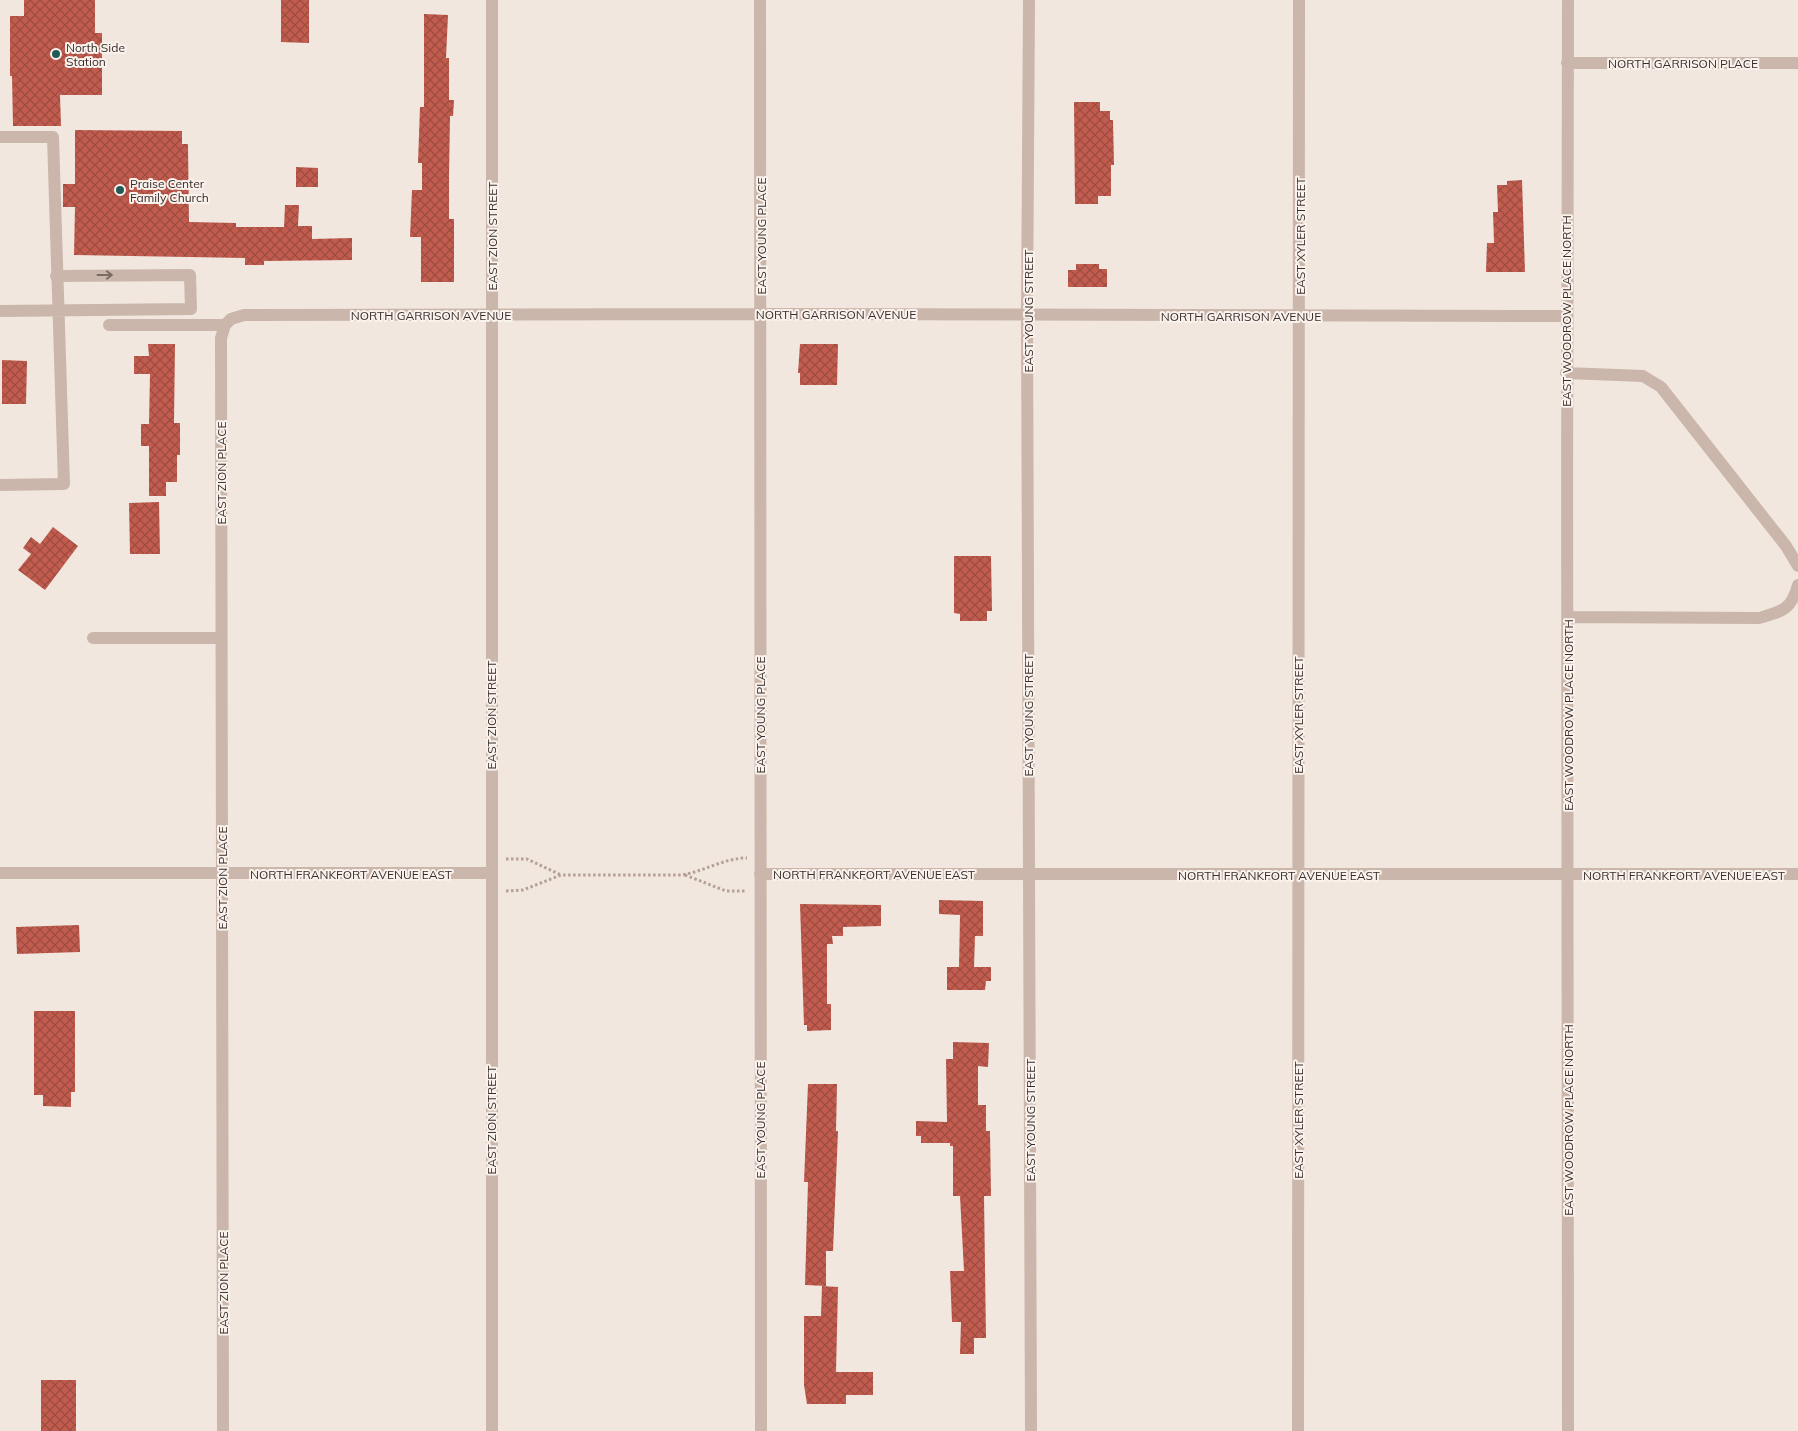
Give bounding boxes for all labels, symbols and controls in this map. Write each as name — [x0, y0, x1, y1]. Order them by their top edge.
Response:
place label: North Side Station — [66, 40, 125, 69]
marker: North Side Station — [50, 48, 62, 60]
street label: NORTH GARRISON PLACE — [1608, 56, 1758, 71]
place label: Praise Center Family Church — [130, 176, 209, 205]
street label: EAST XYLER STREET — [1293, 176, 1308, 295]
street label: EAST YOUNG PLACE — [754, 178, 769, 295]
street label: EAST ZION STREET — [485, 181, 500, 290]
marker: Praise Center Family Church — [114, 184, 126, 196]
street label: EAST WOODROW PLACE NORTH — [1559, 215, 1574, 407]
street label: EAST YOUNG STREET — [1021, 249, 1036, 373]
one-way arrow — [97, 271, 113, 280]
street label: NORTH GARRISON AVENUE — [756, 307, 916, 322]
street label: NORTH GARRISON AVENUE — [351, 308, 511, 323]
street label: NORTH GARRISON AVENUE — [1161, 309, 1321, 324]
street label: EAST ZION PLACE — [214, 422, 229, 524]
street label: EAST WOODROW PLACE NORTH — [1561, 619, 1576, 811]
street label: EAST YOUNG STREET — [1021, 653, 1036, 777]
street label: EAST XYLER STREET — [1291, 655, 1306, 774]
street label: EAST YOUNG PLACE — [753, 657, 768, 774]
street label: EAST ZION STREET — [484, 660, 499, 769]
street label: EAST ZION PLACE — [215, 827, 230, 929]
street label: NORTH FRANKFORT AVENUE EAST — [250, 867, 453, 882]
street label: NORTH FRANKFORT AVENUE EAST — [773, 867, 976, 882]
street label: NORTH FRANKFORT AVENUE EAST — [1178, 868, 1381, 883]
street label: NORTH FRANKFORT AVENUE EAST — [1583, 868, 1786, 883]
street label: EAST WOODROW PLACE NORTH — [1561, 1024, 1576, 1216]
street label: EAST YOUNG STREET — [1023, 1058, 1038, 1182]
street label: EAST XYLER STREET — [1291, 1060, 1306, 1179]
street label: EAST YOUNG PLACE — [753, 1062, 768, 1179]
street label: EAST ZION STREET — [484, 1065, 499, 1174]
street label: EAST ZION PLACE — [216, 1232, 231, 1334]

